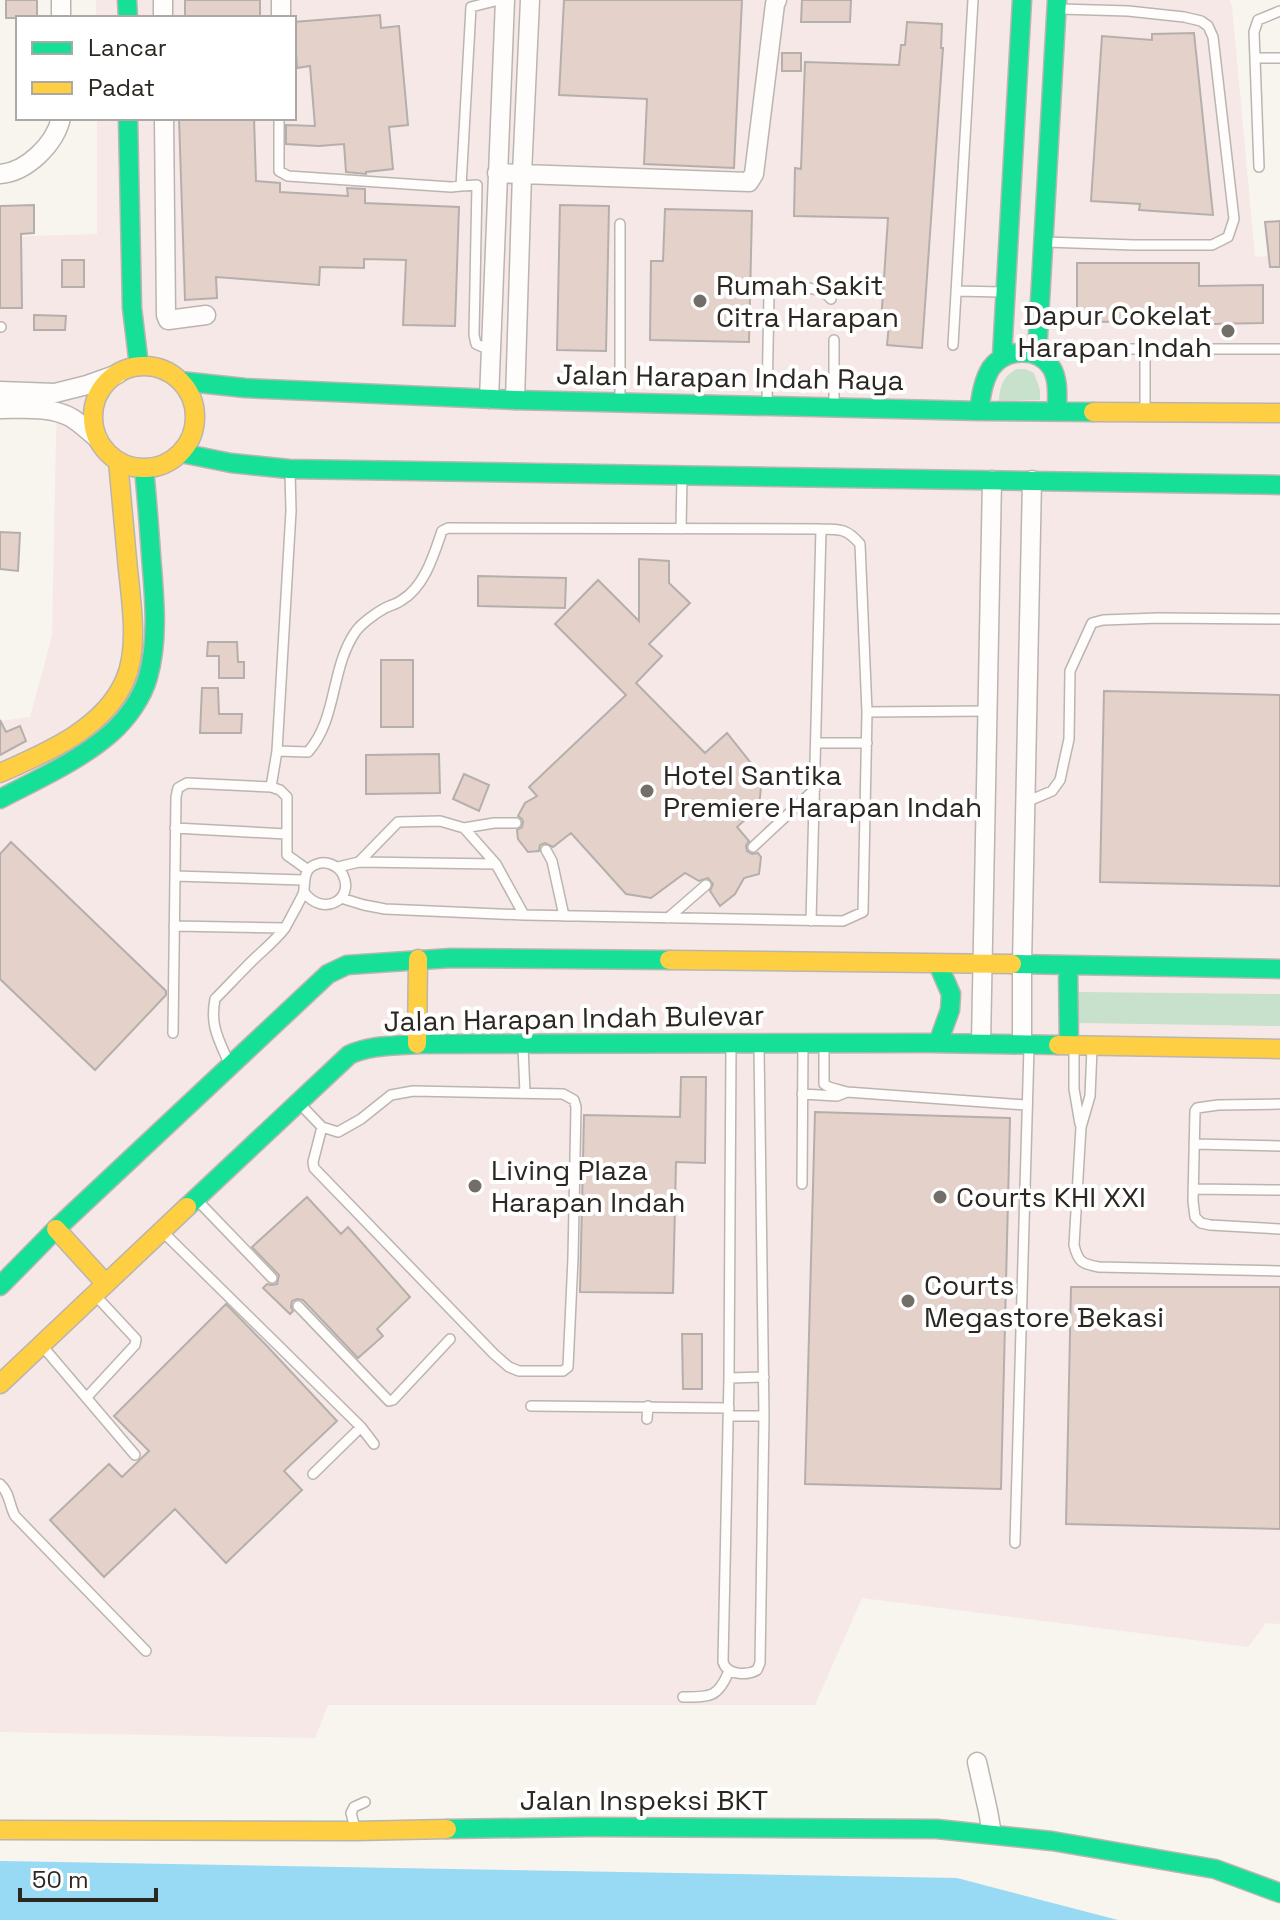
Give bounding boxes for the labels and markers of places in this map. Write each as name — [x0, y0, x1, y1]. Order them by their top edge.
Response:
place label: Rumah Sakit Citra Harapan — [716, 267, 899, 335]
marker: Rumah Sakit Citra Harapan — [691, 292, 709, 310]
place label: Dapur Cokelat Harapan Indah — [1018, 297, 1212, 365]
marker: Dapur Cokelat Harapan Indah — [1219, 322, 1237, 340]
place label: Hotel Santika Premiere Harapan Indah — [663, 757, 982, 825]
marker: Hotel Santika Premiere Harapan Indah — [638, 782, 656, 800]
place label: Living Plaza Harapan Indah — [491, 1152, 685, 1220]
marker: Living Plaza Harapan Indah — [466, 1177, 484, 1195]
place label: Courts KHI XXI — [956, 1179, 1146, 1215]
marker: Courts KHI XXI — [931, 1188, 949, 1206]
place label: Courts Megastore Bekasi — [924, 1267, 1164, 1335]
marker: Courts Megastore Bekasi — [899, 1292, 917, 1310]

